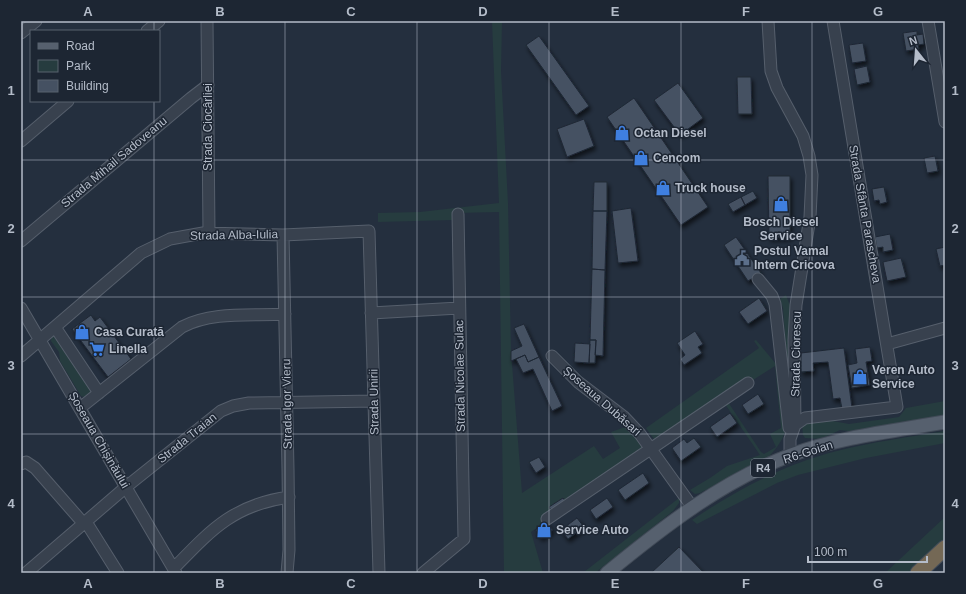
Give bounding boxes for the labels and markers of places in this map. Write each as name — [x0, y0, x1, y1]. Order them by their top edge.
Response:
shop icon: Octan Diesel — [613, 124, 631, 142]
place label: Octan Diesel — [634, 126, 707, 140]
shop icon: Cencom — [632, 149, 650, 167]
place label: Cencom — [653, 151, 700, 165]
shop icon: Truck house — [654, 179, 672, 197]
place label: Truck house — [675, 181, 746, 195]
shop icon: Bosch Diesel Service — [772, 195, 790, 213]
place label: Bosch Diesel Service — [743, 215, 819, 243]
place label: Postul Vamal Intern Cricova — [754, 244, 835, 272]
public building icon: Postul Vamal Intern Cricova — [733, 249, 751, 267]
shop icon: Casa Curată — [73, 323, 91, 341]
place label: Casa Curată — [94, 325, 164, 339]
supermarket icon: Linella — [88, 340, 106, 358]
place label: Linella — [109, 342, 147, 356]
place label: Veren Auto Service — [872, 363, 935, 391]
shop icon: Veren Auto Service — [851, 368, 869, 386]
shop icon: Service Auto — [535, 521, 553, 539]
place label: Service Auto — [556, 523, 629, 537]

